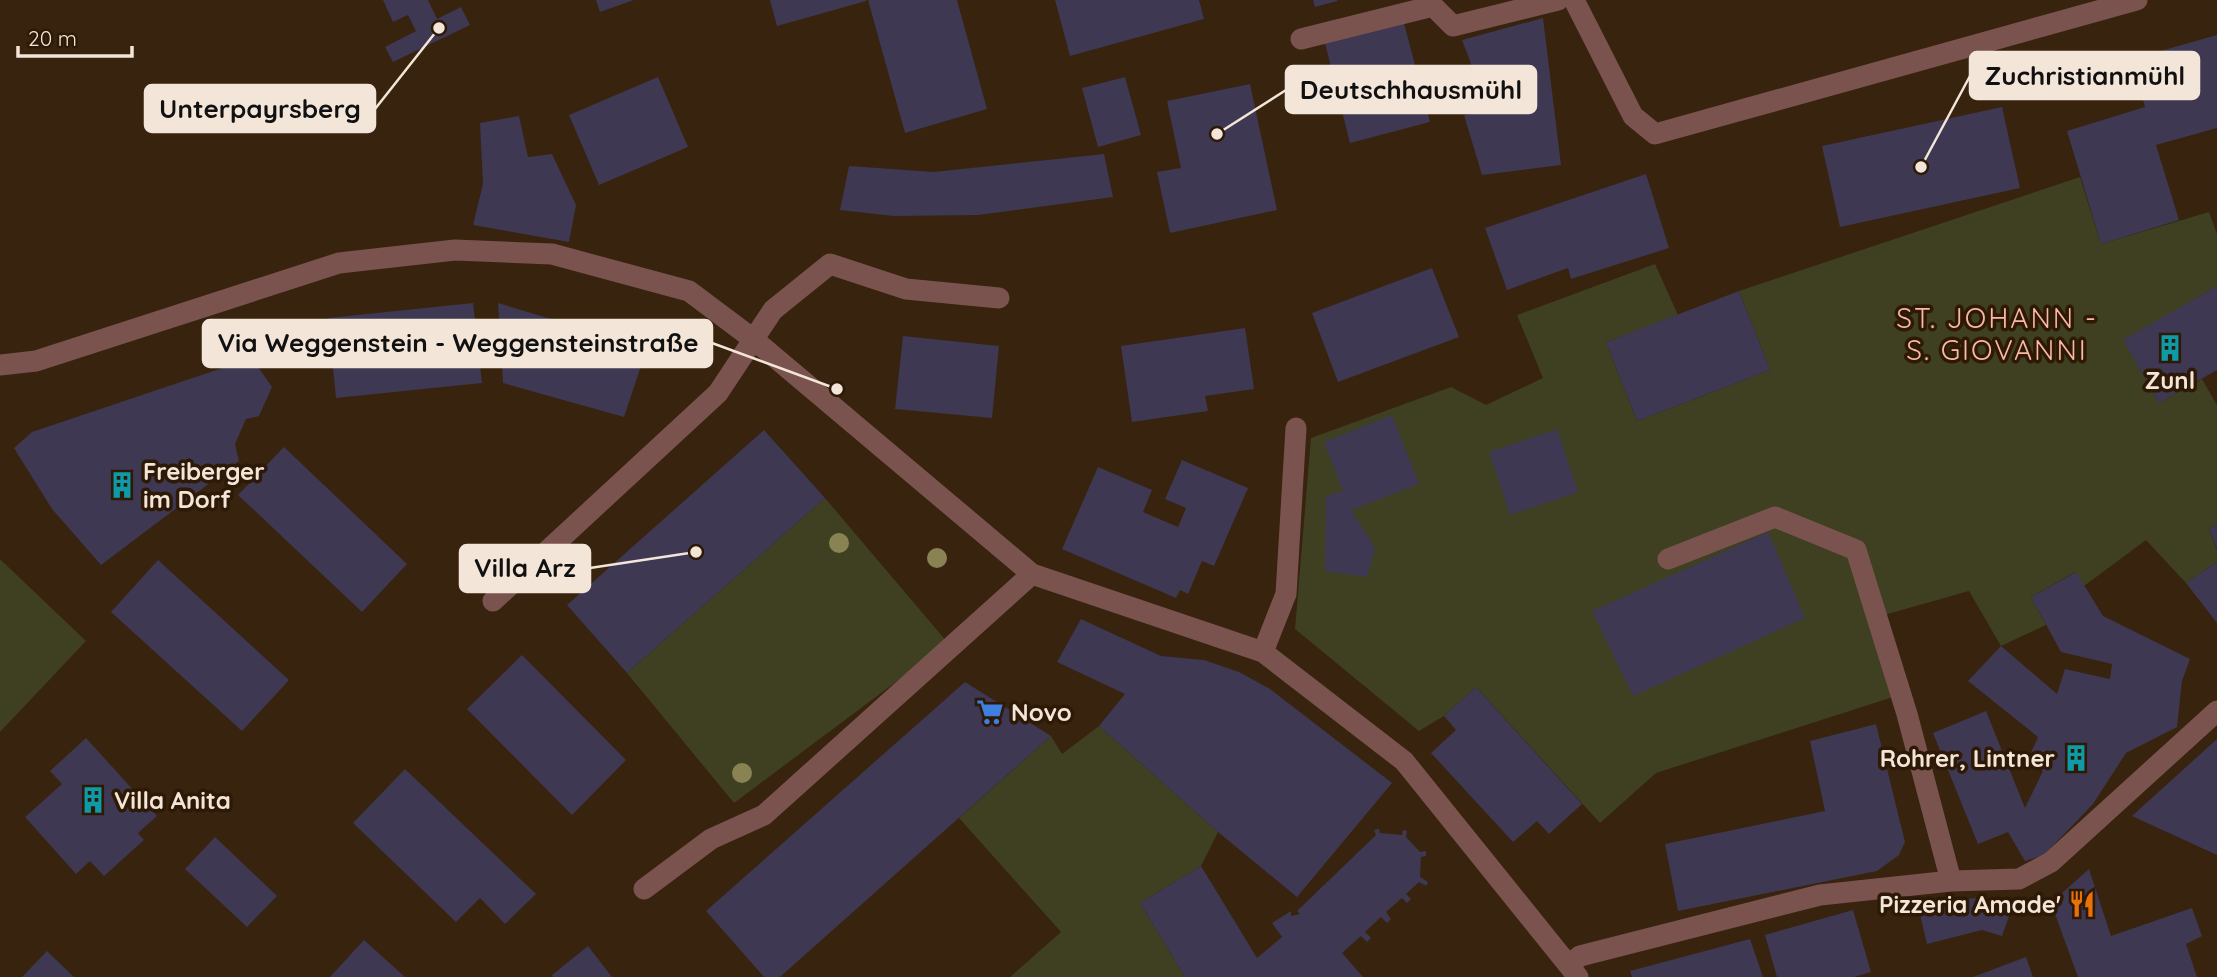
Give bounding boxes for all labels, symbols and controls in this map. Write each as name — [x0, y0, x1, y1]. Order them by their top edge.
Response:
scale bar — [18, 14, 131, 58]
text: 20 m — [28, 25, 77, 51]
callout: Zuchristianmühl — [1970, 52, 2199, 99]
text: Zuchristianmühl — [1985, 59, 2185, 92]
callout: Deutschhausmühl — [1286, 66, 1536, 113]
text: Deutschhausmühl — [1300, 73, 1522, 106]
callout: Unterpayrsberg — [145, 85, 375, 132]
text: Unterpayrsberg — [159, 92, 361, 125]
district label: ST. JOHANN - S. GIOVANNI — [1896, 300, 2098, 367]
callout: Via Weggenstein - Weggensteinstraße — [203, 320, 712, 367]
text: Via Weggenstein - Weggensteinstraße — [217, 326, 699, 359]
building icon: Zunl — [2155, 333, 2185, 363]
place label: Zunl — [2145, 365, 2195, 395]
place label: Freiberger im Dorf — [143, 456, 265, 514]
building icon: Freiberger im Dorf — [107, 470, 137, 500]
callout: Villa Arz — [460, 545, 590, 592]
text: Villa Arz — [474, 551, 576, 584]
supermarket icon: Novo — [975, 697, 1005, 727]
place label: Novo — [1011, 697, 1072, 727]
place label: Rohrer, Lintner — [1880, 743, 2055, 773]
building icon: Rohrer, Lintner — [2061, 743, 2091, 773]
building icon: Villa Anita — [78, 785, 108, 815]
place label: Villa Anita — [114, 785, 231, 815]
place label: Pizzeria Amade' — [1879, 889, 2061, 919]
restaurant icon: Pizzeria Amade' — [2067, 889, 2097, 919]

